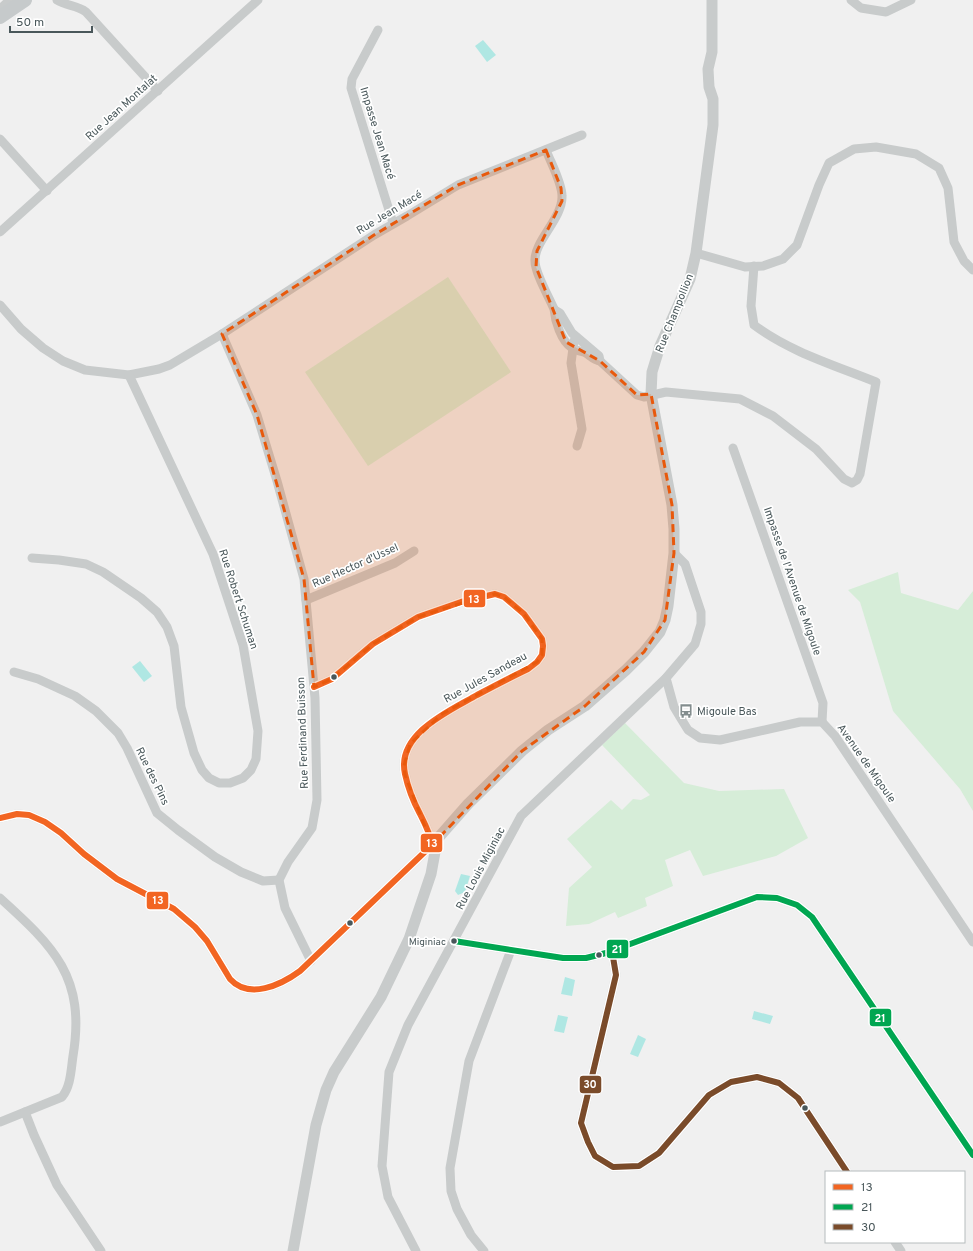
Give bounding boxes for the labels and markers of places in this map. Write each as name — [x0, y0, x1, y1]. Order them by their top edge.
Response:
unlabelled marker — [329, 672, 339, 682]
bus stop icon: Migoule Bas — [678, 703, 694, 719]
place label: Migoule Bas — [697, 705, 757, 719]
unlabelled marker — [345, 918, 355, 928]
place label: Miginiac — [409, 936, 446, 949]
marker: Miginiac — [449, 936, 459, 946]
unlabelled marker — [594, 950, 604, 960]
unlabelled marker — [800, 1103, 810, 1113]

